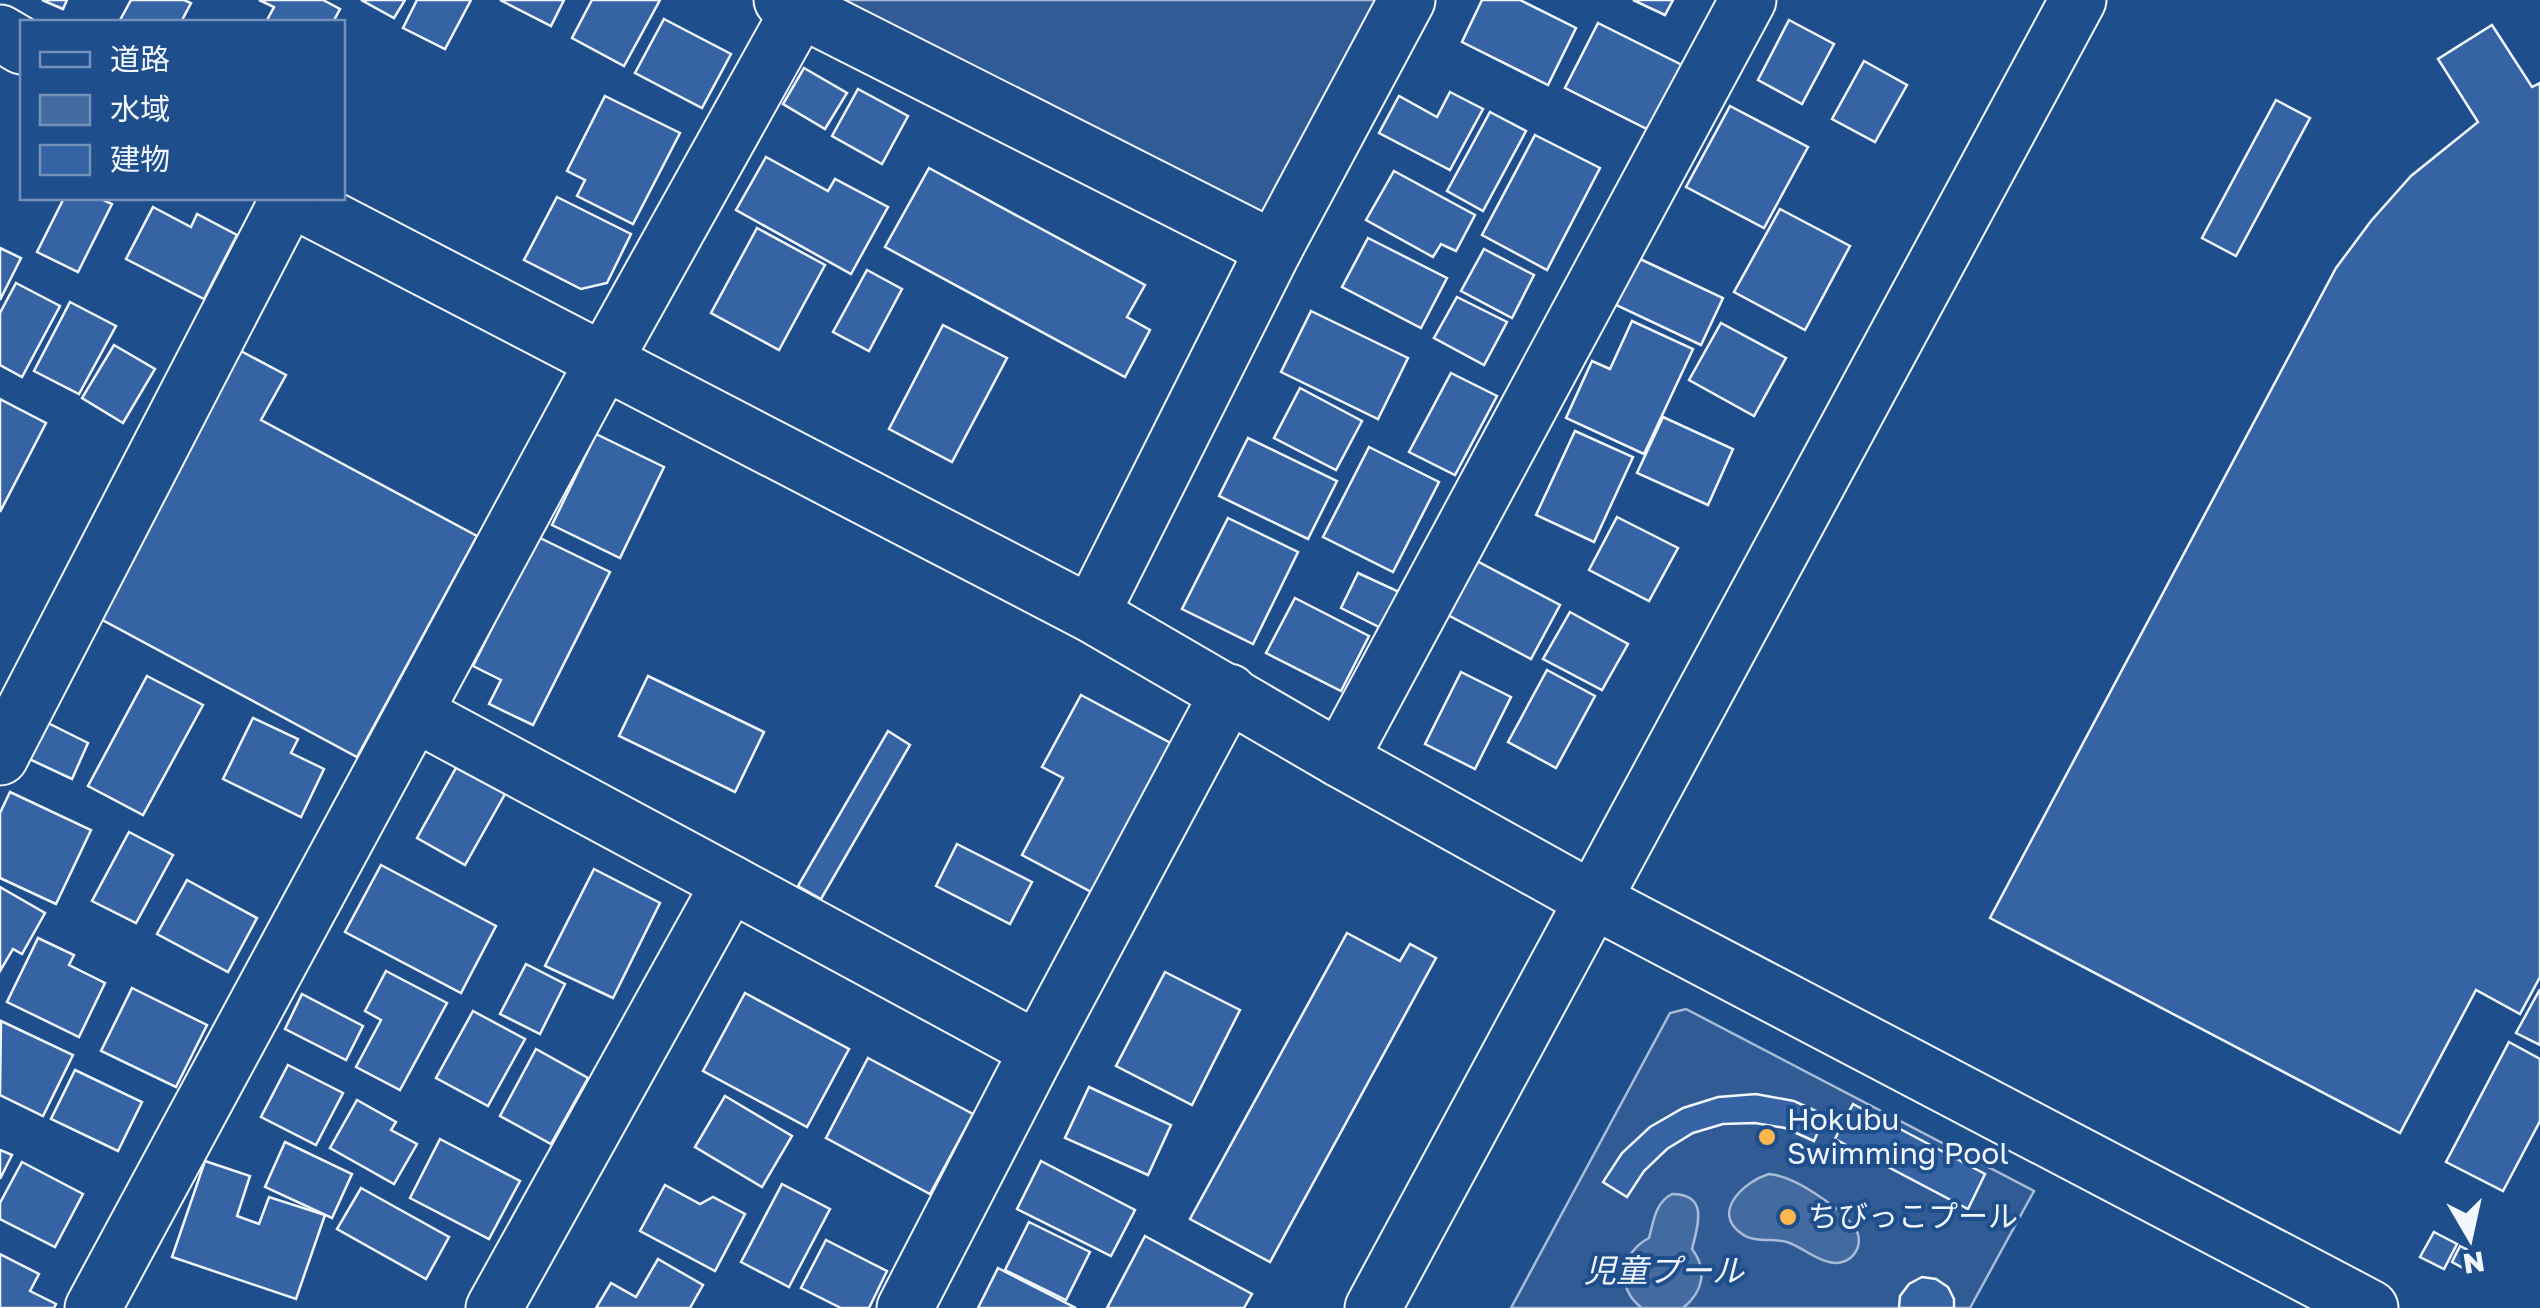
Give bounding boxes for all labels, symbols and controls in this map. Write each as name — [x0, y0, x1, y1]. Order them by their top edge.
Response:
legend — [20, 20, 345, 200]
text: 道路 — [110, 41, 170, 77]
text: 水域 — [110, 91, 170, 127]
text: 建物 — [110, 141, 170, 177]
place label: Hokubu Swimming Pool — [1787, 1101, 2009, 1171]
marker: Hokubu Swimming Pool — [1756, 1126, 1778, 1148]
north arrow — [2420, 1188, 2520, 1288]
place label: ちびっこプール — [1808, 1198, 2018, 1234]
marker: ちびっこプール — [1777, 1206, 1799, 1228]
text: N — [2461, 1245, 2487, 1281]
water label: 児童プール — [1584, 1251, 1745, 1289]

